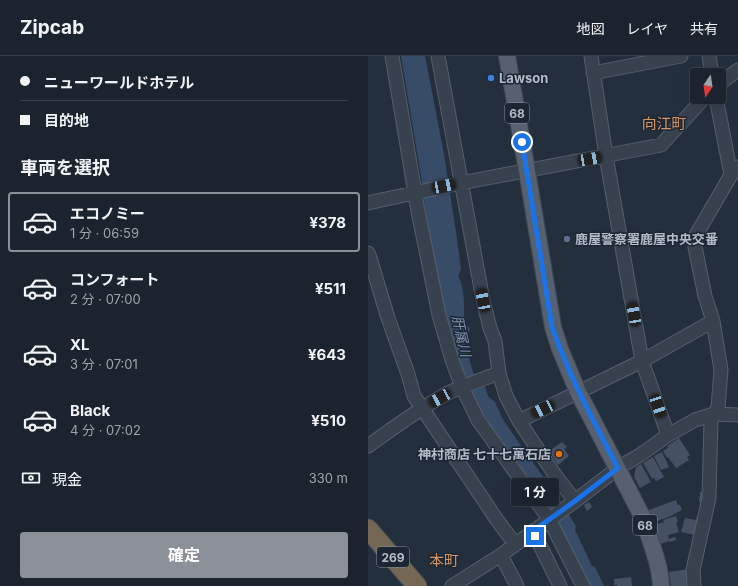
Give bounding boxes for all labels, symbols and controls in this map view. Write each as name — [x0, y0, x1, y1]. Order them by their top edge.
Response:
text: Zipcab — [20, 16, 84, 39]
text: 地図 — [576, 20, 604, 37]
text: レイヤ — [626, 20, 668, 37]
text: 共有 — [690, 20, 718, 37]
north arrow — [690, 68, 726, 104]
map controls — [690, 68, 726, 104]
place label: Lawson — [499, 70, 548, 86]
text: ニューワールドホテル — [44, 73, 194, 92]
marker: Lawson — [486, 73, 496, 83]
road number: 68 — [505, 103, 529, 123]
text: 目的地 — [44, 111, 89, 130]
district label: 向江町 — [641, 114, 687, 133]
route start — [513, 133, 531, 151]
car — [577, 151, 603, 167]
text: 車両を選択 — [20, 157, 110, 178]
car — [431, 178, 457, 194]
icon: car — [22, 204, 58, 240]
text: エコノミー — [70, 204, 145, 223]
text: ¥378 — [309, 213, 346, 232]
text: 1 分 · 06:59 — [70, 225, 139, 241]
place label: 鹿屋警察署鹿屋中央交番 — [575, 231, 718, 247]
marker: 鹿屋警察署鹿屋中央交番 — [562, 234, 572, 244]
icon: car — [22, 270, 58, 306]
text: コンフォート — [70, 270, 160, 289]
text: ¥511 — [315, 279, 346, 298]
car — [475, 287, 491, 313]
text: 2 分 · 07:00 — [70, 291, 141, 307]
car — [626, 301, 642, 327]
water label: 肝属川 — [449, 314, 475, 360]
text: XL — [70, 335, 90, 354]
icon: car — [22, 336, 58, 372]
text: ¥643 — [308, 345, 346, 364]
text: 3 分 · 07:01 — [70, 356, 138, 372]
car — [427, 387, 453, 409]
car — [648, 393, 668, 419]
car — [530, 398, 556, 420]
text: Black — [70, 401, 110, 420]
icon: car — [22, 402, 58, 438]
text: ¥510 — [311, 411, 346, 430]
text: 4 分 · 07:02 — [70, 422, 141, 438]
place label: 神村商店 七十七萬石店 — [418, 446, 551, 462]
marker: 神村商店 七十七萬石店 — [554, 449, 564, 459]
icon: cash — [20, 467, 42, 489]
text: 現金 — [52, 470, 82, 489]
text: 330 m — [309, 470, 348, 486]
callout: 1 分 — [511, 478, 559, 506]
text: 1 分 — [524, 484, 546, 500]
road number: 68 — [633, 515, 657, 535]
route end — [526, 527, 544, 545]
button: 確定 — [20, 532, 348, 578]
road number: 269 — [377, 547, 409, 567]
district label: 本町 — [429, 551, 459, 570]

